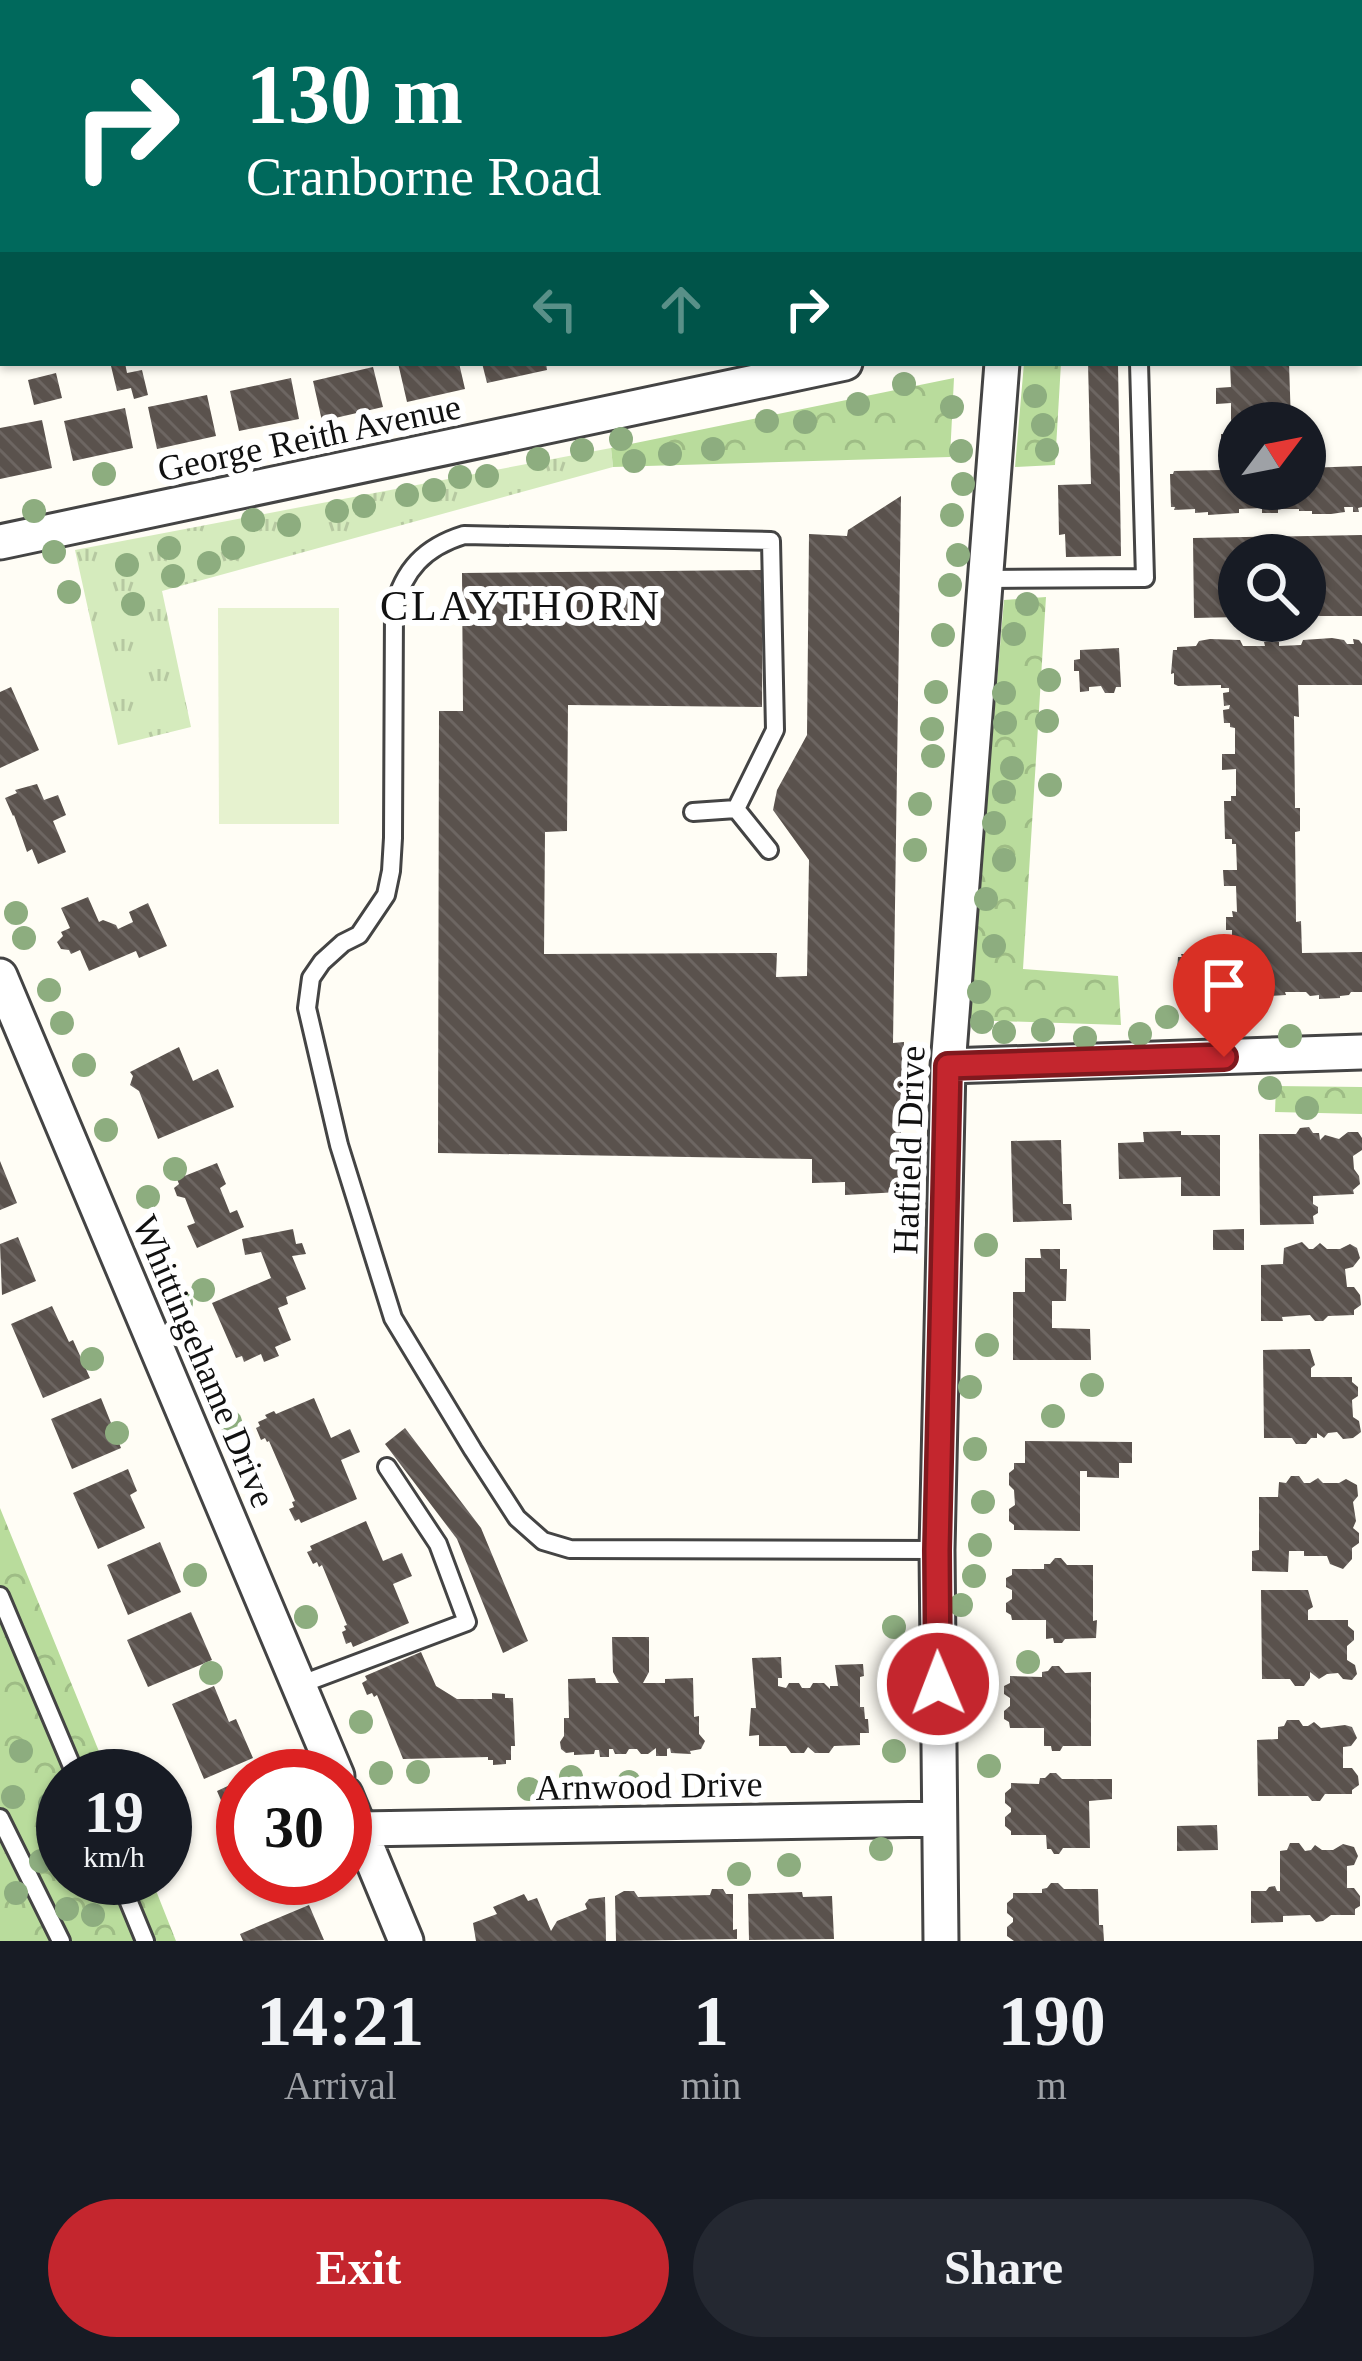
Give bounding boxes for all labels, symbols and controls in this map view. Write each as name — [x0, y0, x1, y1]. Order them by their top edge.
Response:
icon: right — [48, 48, 204, 204]
text: 130 m — [246, 48, 463, 141]
text: Cranborne Road — [246, 147, 601, 207]
icon: left — [522, 276, 588, 342]
icon: ahead — [648, 276, 714, 342]
icon: right — [774, 276, 840, 342]
street label: George Reith Avenue — [154, 386, 464, 490]
north arrow — [1218, 402, 1326, 510]
map controls — [1218, 402, 1326, 642]
button: search — [1218, 534, 1326, 642]
district label: CLAYTHORN — [380, 583, 662, 629]
pin — [1173, 934, 1275, 1057]
icon: arrive — [1191, 952, 1257, 1018]
street label: Hatfield Drive — [885, 1045, 933, 1255]
street label: Whittingehame Drive — [125, 1210, 284, 1513]
position arrow — [875, 1621, 1001, 1747]
speed limit sign: 30 — [216, 1749, 372, 1905]
street label: Arnwood Drive — [535, 1764, 763, 1808]
text: 19 — [84, 1779, 144, 1845]
text: km/h — [83, 1840, 145, 1873]
text: 14:21 — [256, 1981, 424, 2061]
text: 1 — [693, 1981, 729, 2061]
text: 190 — [998, 1981, 1106, 2061]
text: Arrival — [284, 2064, 397, 2107]
text: min — [681, 2064, 741, 2107]
text: m — [1036, 2064, 1067, 2107]
button: Exit — [48, 2199, 669, 2337]
button: Share — [693, 2199, 1314, 2337]

